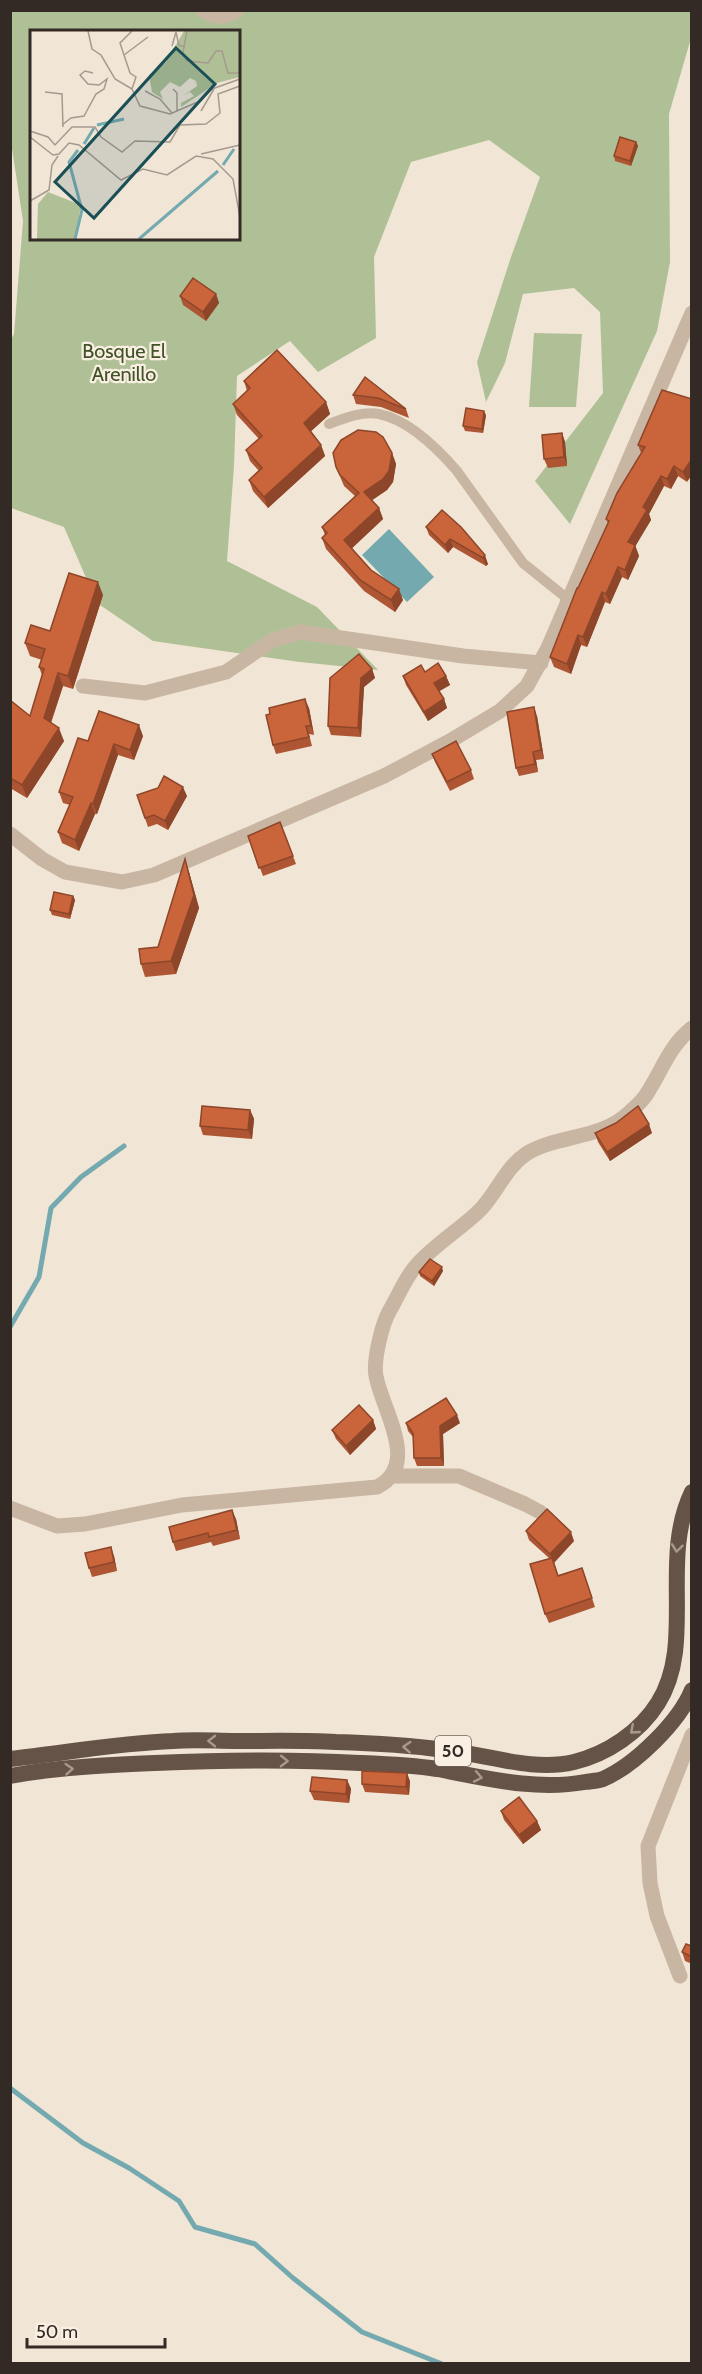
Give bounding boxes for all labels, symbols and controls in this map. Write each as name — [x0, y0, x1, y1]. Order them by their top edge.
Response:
inset map — [30, 30, 240, 240]
park label: Bosque El Arenillo — [82, 339, 166, 386]
one-way arrow — [672, 1543, 684, 1553]
one-way arrow — [630, 1723, 641, 1734]
one-way arrow — [208, 1735, 217, 1747]
road number: 50 — [435, 1736, 471, 1766]
one-way arrow — [403, 1741, 412, 1754]
one-way arrow — [280, 1755, 289, 1767]
one-way arrow — [64, 1763, 73, 1776]
one-way arrow — [473, 1770, 483, 1783]
scale bar — [27, 2311, 165, 2349]
text: 50 m — [36, 2321, 78, 2343]

